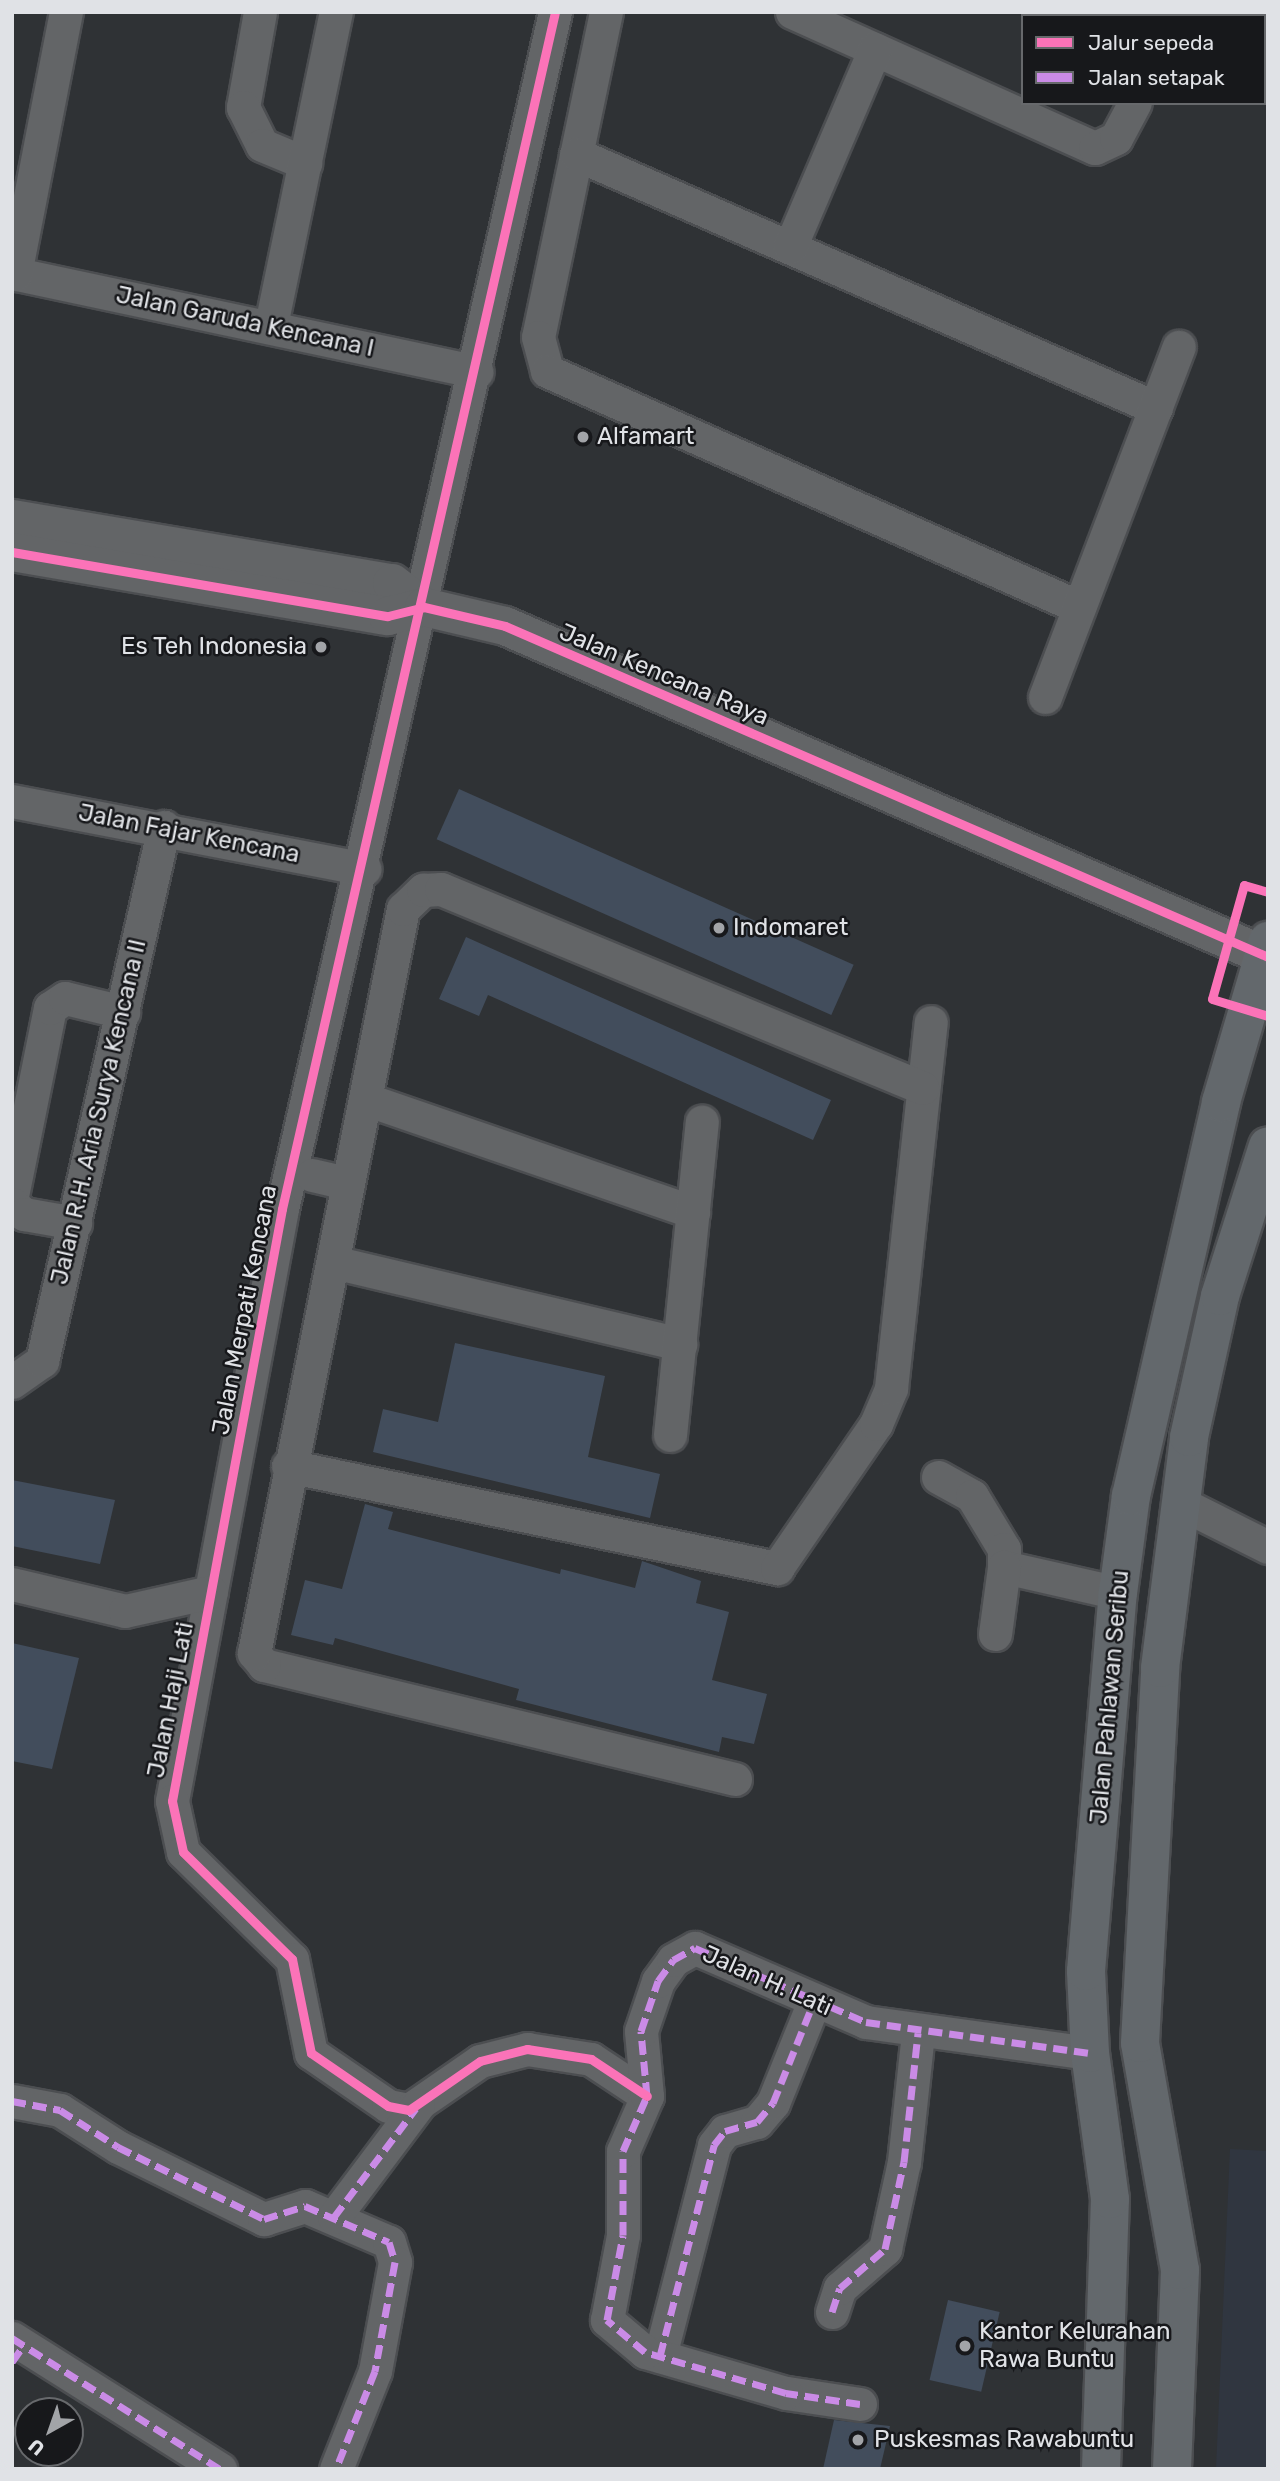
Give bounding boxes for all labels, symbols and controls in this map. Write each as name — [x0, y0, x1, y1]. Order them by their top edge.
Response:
legend — [1021, 14, 1266, 105]
text: Jalur sepeda — [1088, 30, 1214, 55]
text: Jalan setapak — [1088, 65, 1225, 90]
street label: Jalan Garuda Kencana I — [113, 281, 377, 363]
place label: Alfamart — [597, 423, 694, 451]
marker: Alfamart — [575, 429, 591, 445]
street label: Jalan Kencana Raya — [555, 618, 773, 732]
place label: Es Teh Indonesia — [120, 633, 307, 661]
marker: Es Teh Indonesia — [313, 639, 329, 655]
street label: Jalan Fajar Kencana — [76, 798, 302, 870]
place label: Indomaret — [733, 914, 848, 942]
marker: Indomaret — [711, 920, 727, 936]
street label: Jalan R.H. Aria Surya Kencana II — [45, 936, 153, 1288]
street label: Jalan Merpati Kencana — [207, 1183, 283, 1437]
street label: Jalan Pahlawan Seribu — [1085, 1569, 1135, 1825]
street label: Jalan Haji Lati — [142, 1620, 200, 1780]
street label: Jalan H. Lati — [698, 1940, 836, 2022]
place label: Kantor Kelurahan Rawa Buntu — [979, 2318, 1171, 2374]
marker: Kantor Kelurahan Rawa Buntu — [957, 2338, 973, 2354]
north arrow — [14, 2397, 84, 2467]
place label: Puskesmas Rawabuntu — [874, 2426, 1134, 2454]
marker: Puskesmas Rawabuntu — [848, 2430, 868, 2450]
text: U — [24, 2434, 49, 2460]

